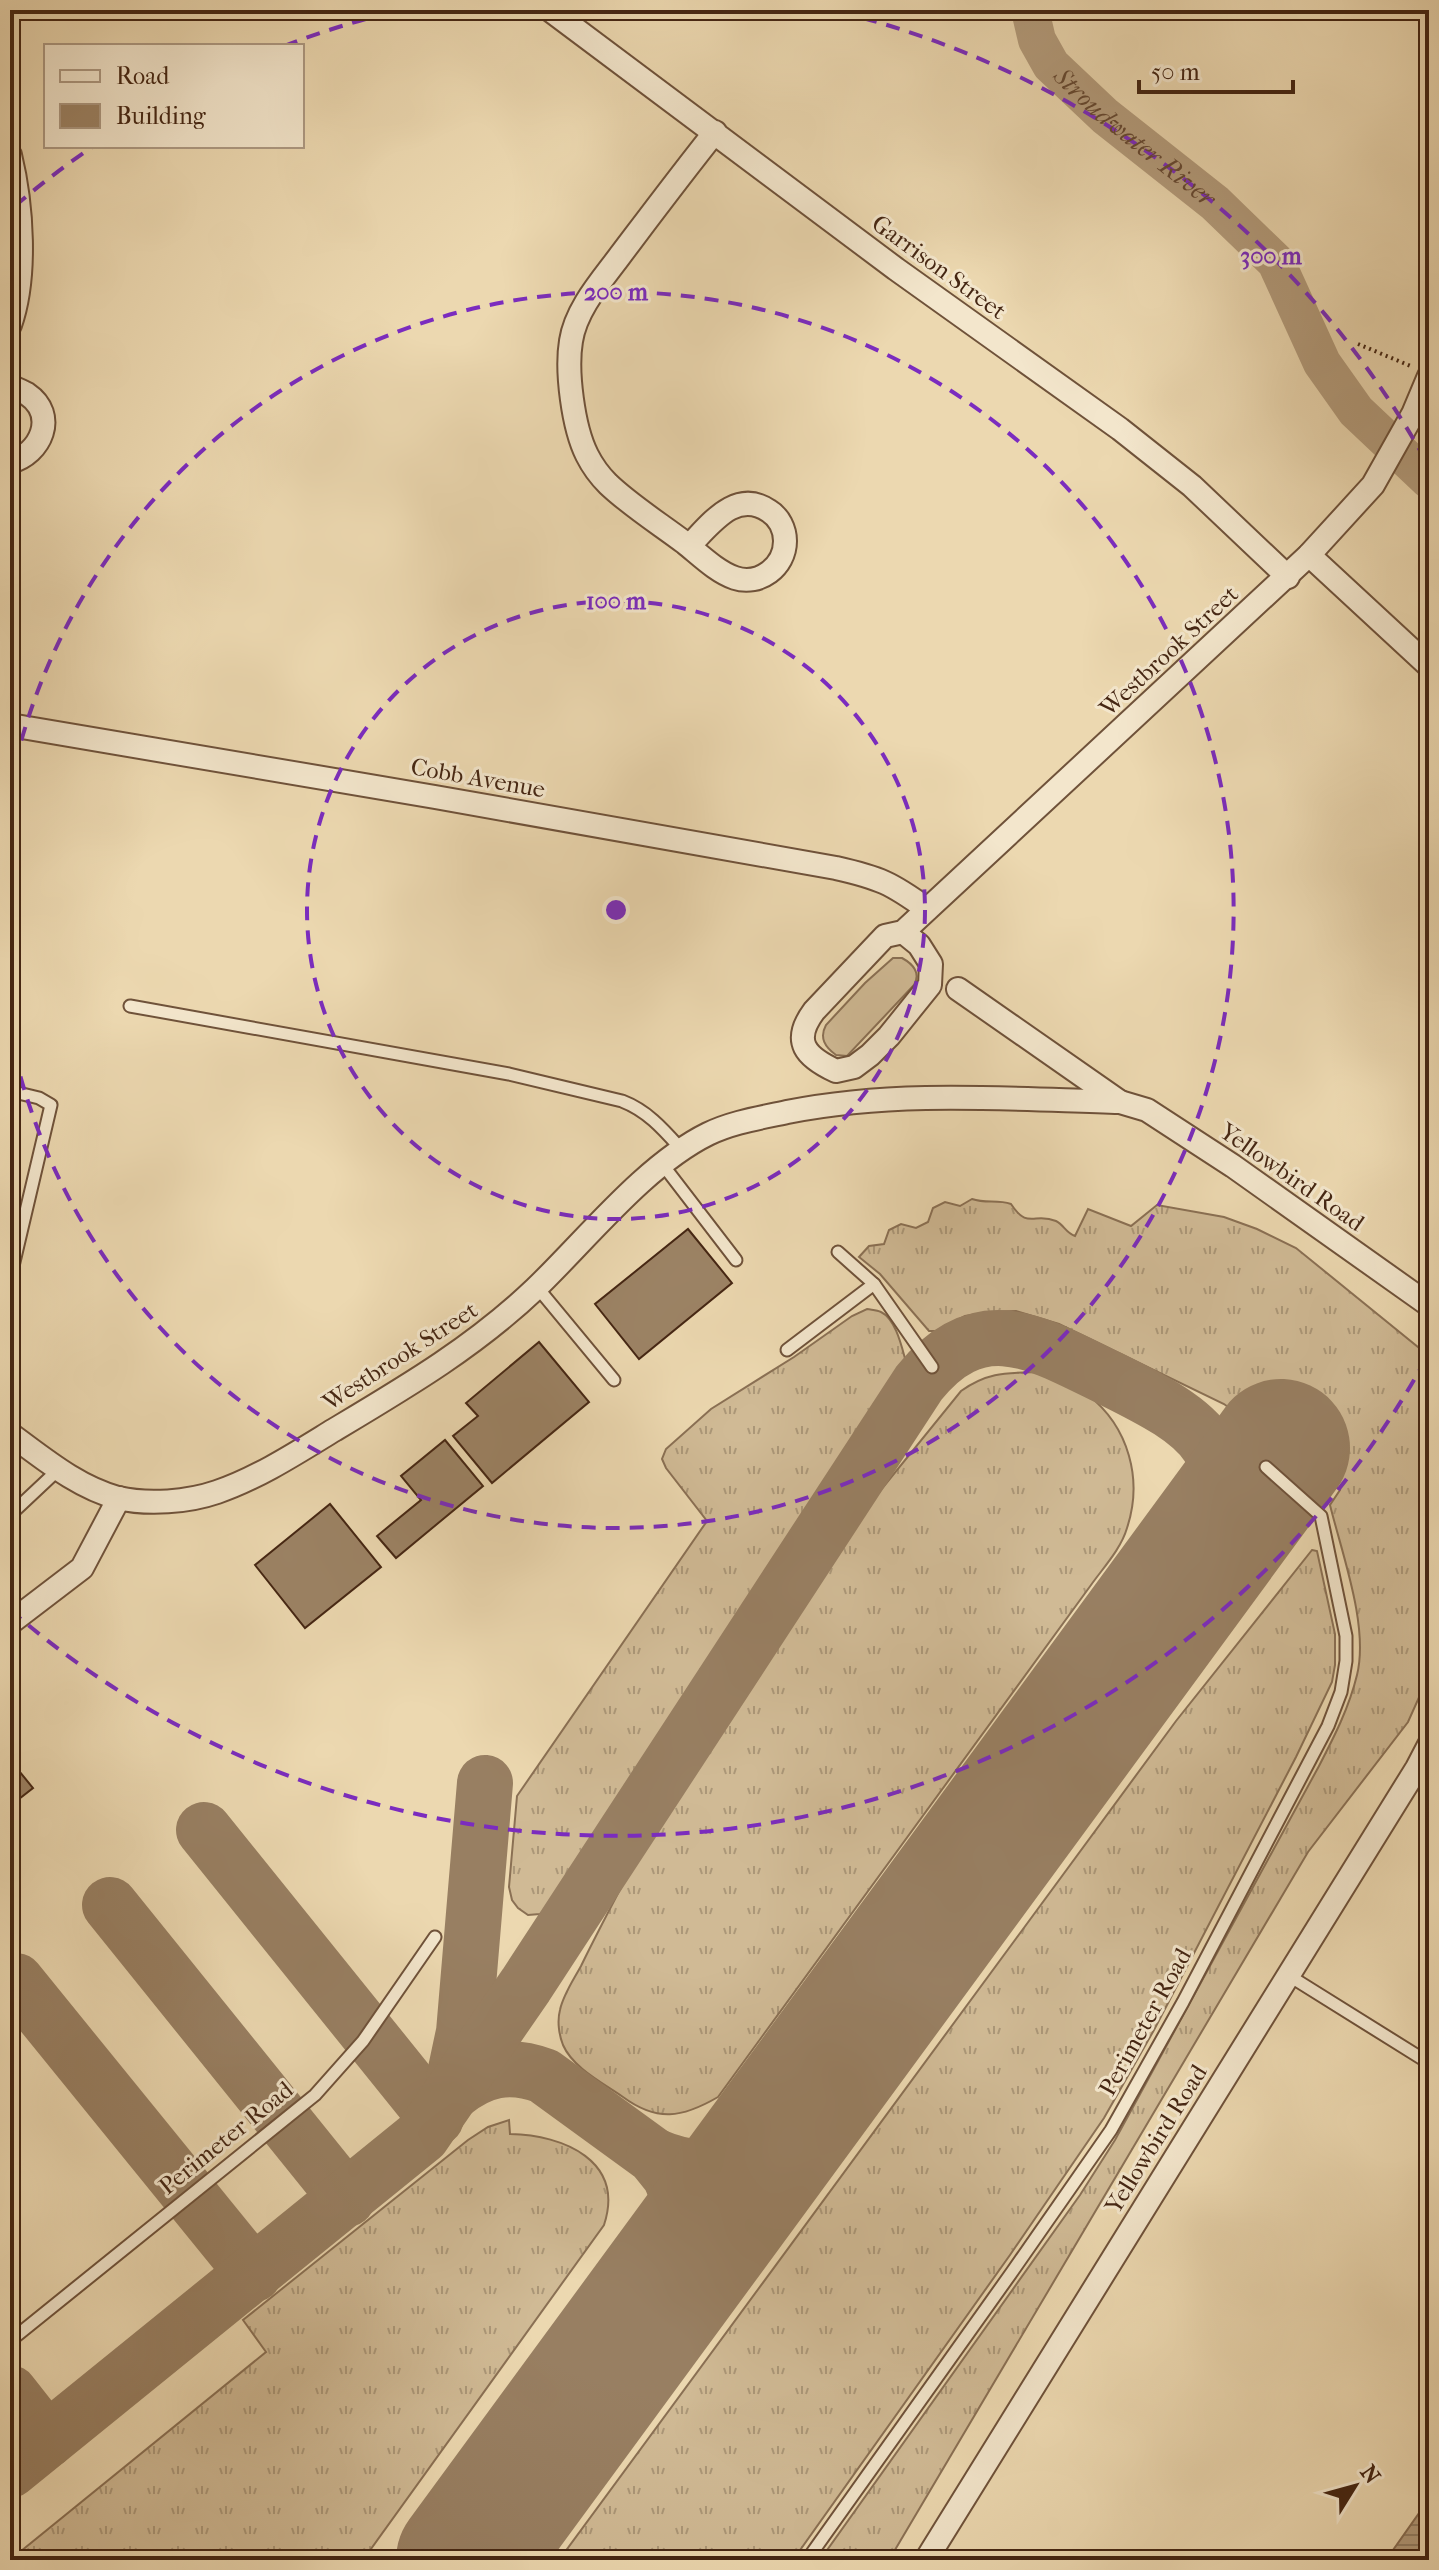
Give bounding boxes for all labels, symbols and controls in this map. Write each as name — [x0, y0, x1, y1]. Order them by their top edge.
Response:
legend — [44, 44, 304, 148]
scale bar — [1139, 44, 1293, 94]
text: 50 m — [1151, 58, 1200, 86]
water label: Stroudwater River — [1047, 60, 1224, 215]
text: Road — [116, 62, 170, 90]
text: Building — [116, 102, 207, 130]
street label: Garrison Street — [866, 209, 1012, 325]
text: 300 m — [1240, 242, 1303, 270]
text: 200 m — [584, 278, 649, 306]
street label: Westbrook Street — [1093, 580, 1244, 723]
text: 100 m — [586, 587, 647, 615]
street label: Cobb Avenue — [409, 752, 547, 804]
centre of rings — [602, 896, 630, 924]
street label: Yellowbird Road — [1214, 1116, 1370, 1238]
street label: Westbrook Street — [317, 1295, 483, 1417]
street label: Perimeter Road — [1093, 1943, 1197, 2101]
street label: Yellowbird Road — [1099, 2059, 1213, 2219]
street label: Perimeter Road — [153, 2075, 299, 2201]
north arrow — [1315, 2446, 1395, 2526]
text: N — [1355, 2460, 1386, 2489]

